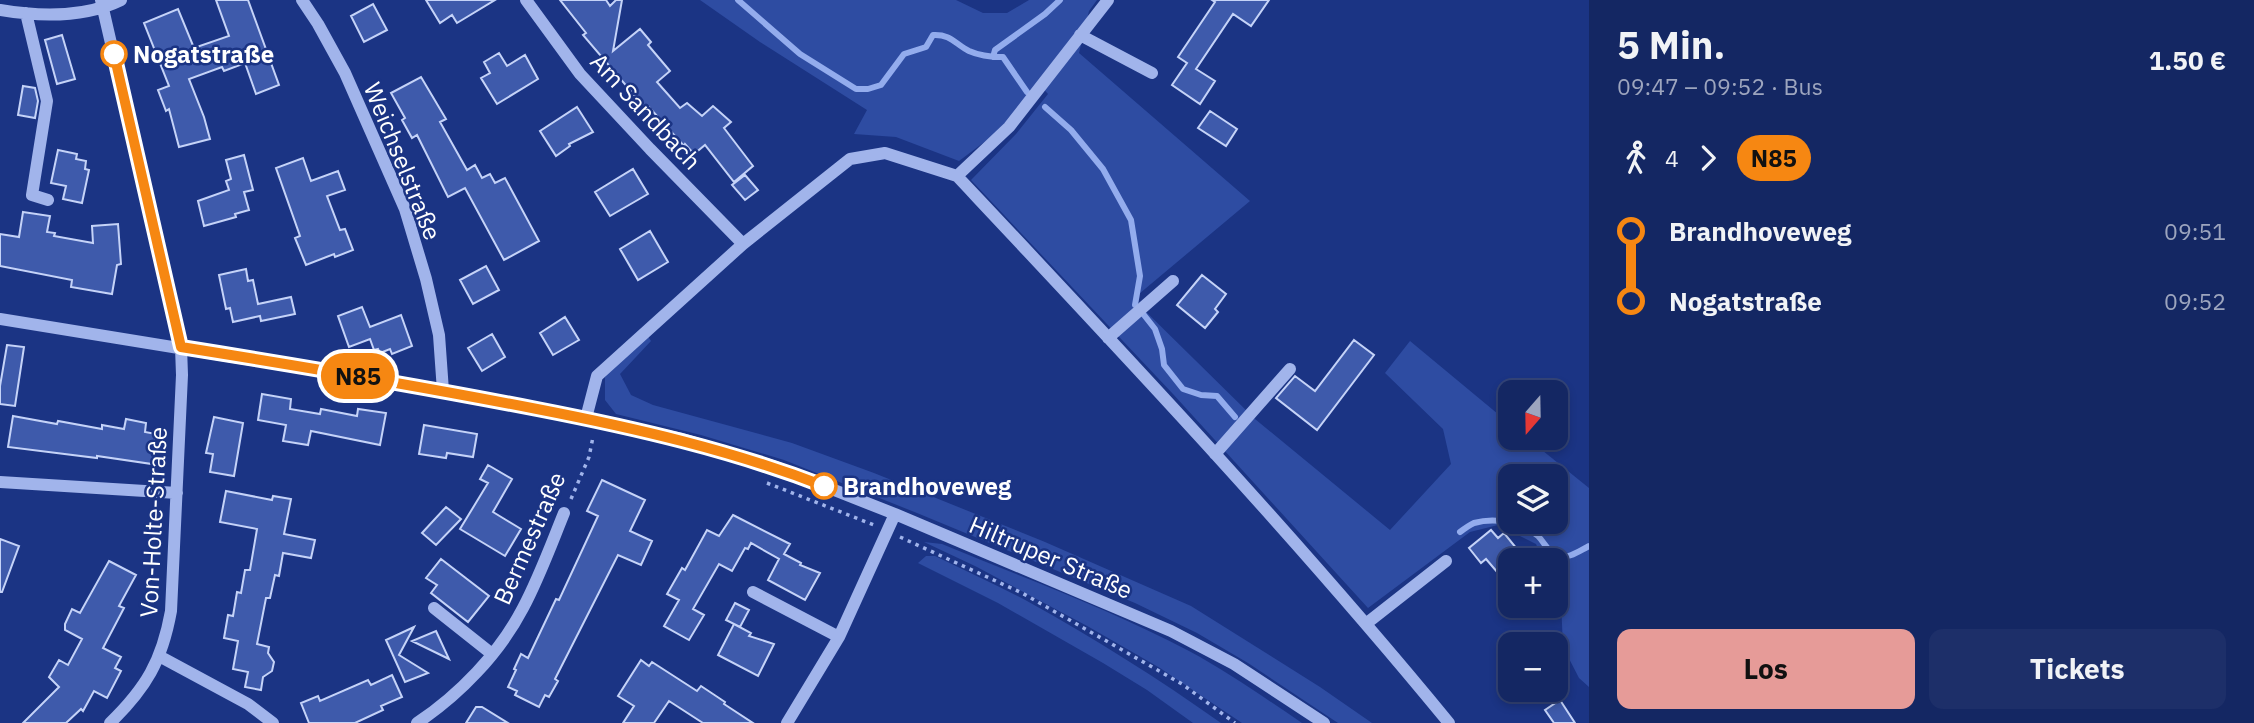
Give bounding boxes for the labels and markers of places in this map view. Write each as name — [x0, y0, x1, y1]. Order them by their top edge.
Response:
place label: Nogatstraße — [133, 38, 274, 70]
marker: Nogatstraße — [101, 41, 127, 67]
place label: Brandhoveweg — [843, 470, 1012, 502]
marker: Brandhoveweg — [811, 473, 837, 499]

